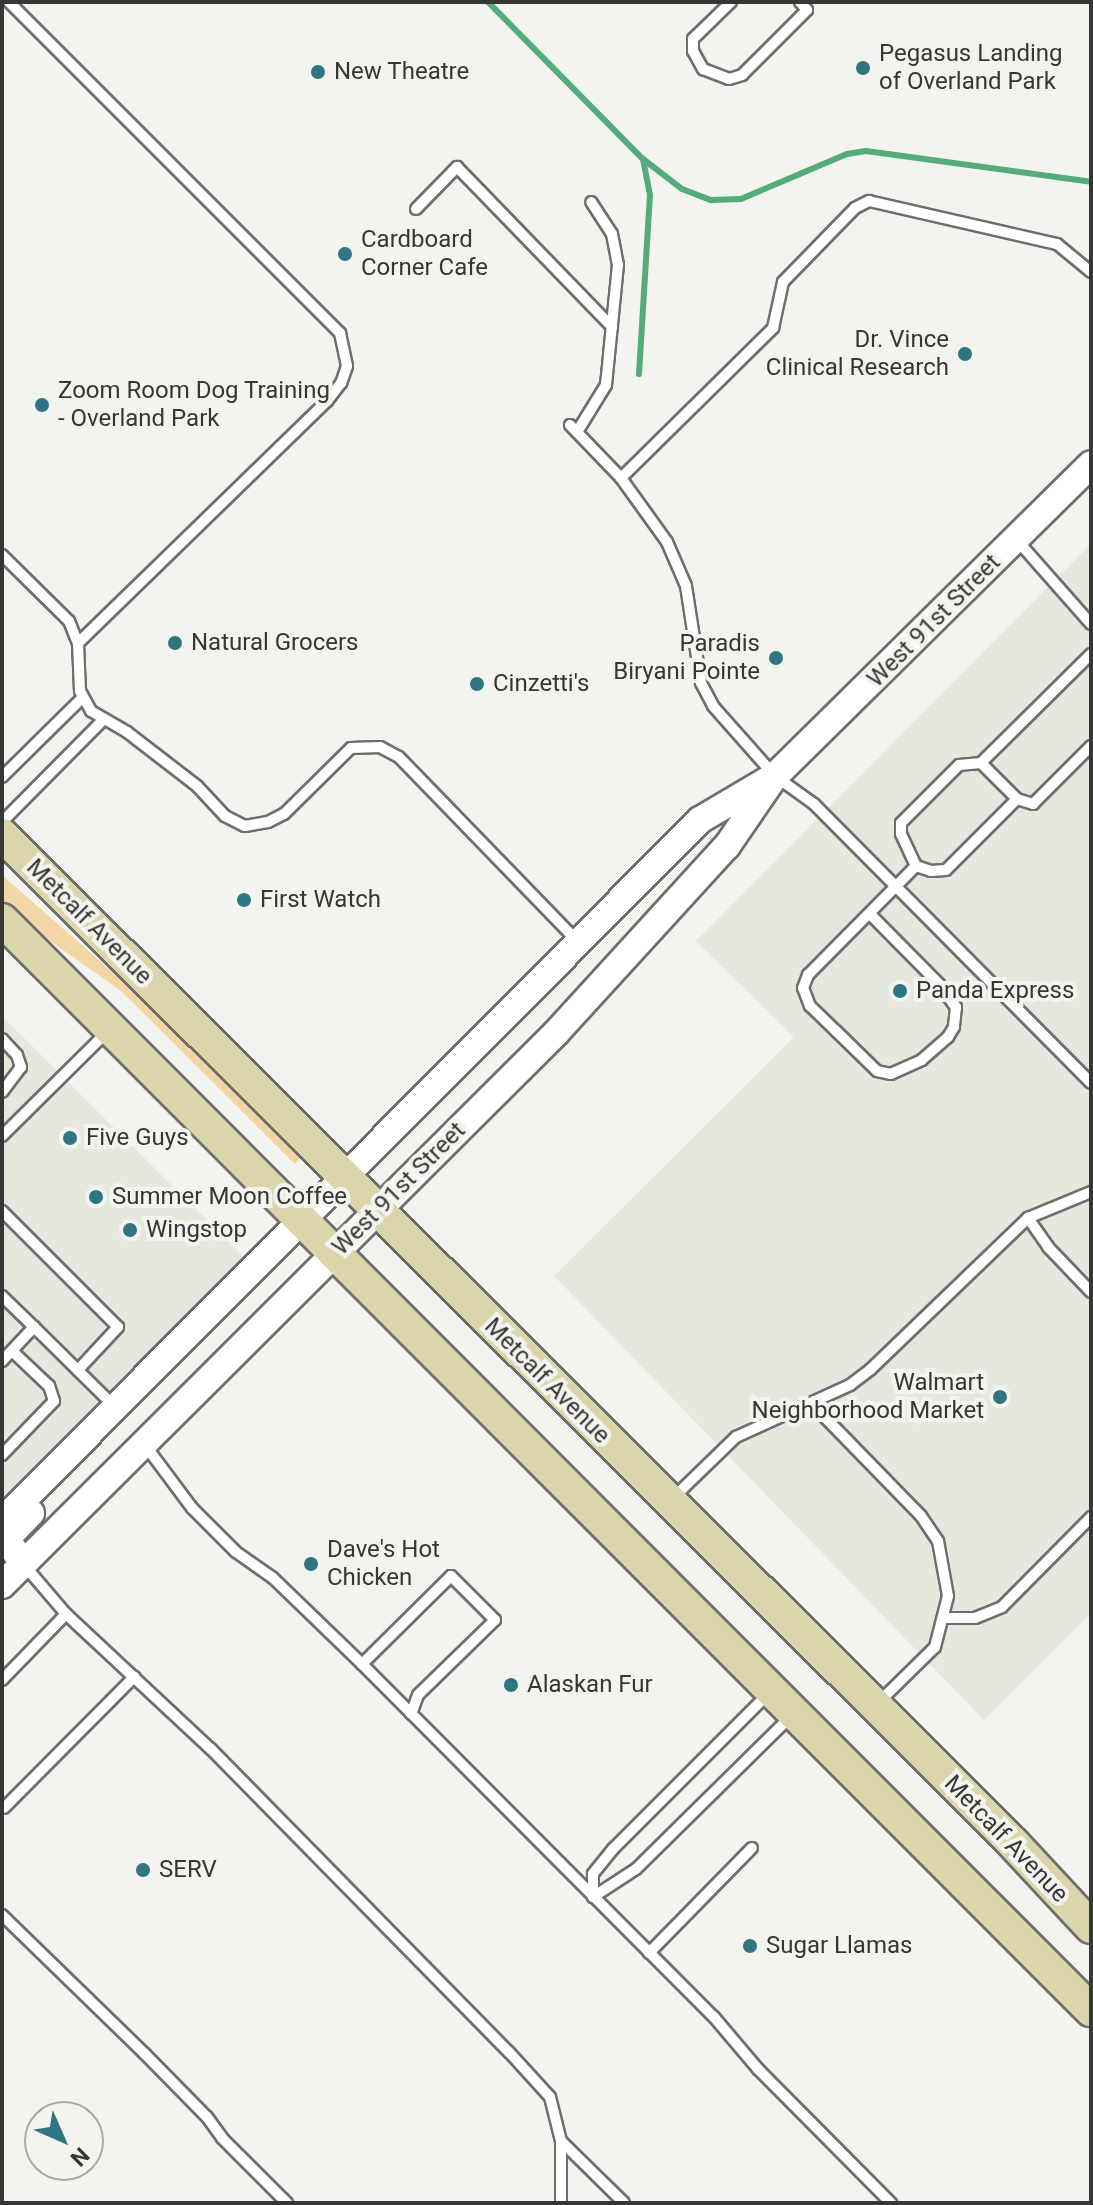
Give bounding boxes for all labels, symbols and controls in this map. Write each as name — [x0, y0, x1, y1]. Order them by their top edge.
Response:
place label: Pegasus Landing of Overland Park — [879, 40, 1063, 96]
place label: New Theatre — [334, 58, 470, 86]
marker: Pegasus Landing of Overland Park — [854, 59, 872, 77]
marker: New Theatre — [309, 63, 327, 81]
place label: Cardboard Corner Cafe — [361, 226, 488, 282]
marker: Cardboard Corner Cafe — [336, 245, 354, 263]
place label: Dr. Vince Clinical Research — [766, 326, 949, 382]
marker: Dr. Vince Clinical Research — [956, 345, 974, 363]
place label: Zoom Room Dog Training - Overland Park — [58, 377, 330, 433]
marker: Zoom Room Dog Training - Overland Park — [33, 396, 51, 414]
street label: West 91st Street — [861, 548, 1007, 694]
place label: Natural Grocers — [191, 629, 359, 657]
place label: Paradis Biryani Pointe — [613, 630, 760, 686]
marker: Natural Grocers — [166, 634, 184, 652]
marker: Paradis Biryani Pointe — [767, 649, 785, 667]
place label: Cinzetti's — [493, 670, 589, 698]
marker: Cinzetti's — [468, 675, 486, 693]
street label: Metcalf Avenue — [20, 853, 158, 991]
place label: First Watch — [260, 886, 381, 914]
marker: First Watch — [235, 891, 253, 909]
place label: Panda Express — [916, 977, 1074, 1005]
marker: Panda Express — [891, 982, 909, 1000]
street label: West 91st Street — [326, 1116, 472, 1262]
place label: Five Guys — [86, 1124, 189, 1152]
marker: Five Guys — [61, 1129, 79, 1147]
place label: Summer Moon Coffee — [112, 1183, 347, 1211]
marker: Summer Moon Coffee — [87, 1188, 105, 1206]
place label: Wingstop — [146, 1216, 247, 1244]
marker: Wingstop — [121, 1221, 139, 1239]
street label: Metcalf Avenue — [478, 1312, 616, 1450]
place label: Walmart Neighborhood Market — [752, 1369, 984, 1425]
marker: Walmart Neighborhood Market — [991, 1388, 1009, 1406]
place label: Dave's Hot Chicken — [327, 1536, 440, 1592]
marker: Dave's Hot Chicken — [302, 1555, 320, 1573]
place label: Alaskan Fur — [527, 1671, 653, 1699]
marker: Alaskan Fur — [502, 1676, 520, 1694]
street label: Metcalf Avenue — [938, 1769, 1074, 1909]
place label: SERV — [159, 1856, 217, 1884]
marker: SERV — [134, 1861, 152, 1879]
place label: Sugar Llamas — [766, 1932, 912, 1960]
marker: Sugar Llamas — [741, 1937, 759, 1955]
north arrow — [24, 2101, 104, 2181]
text: N — [66, 2143, 94, 2171]

